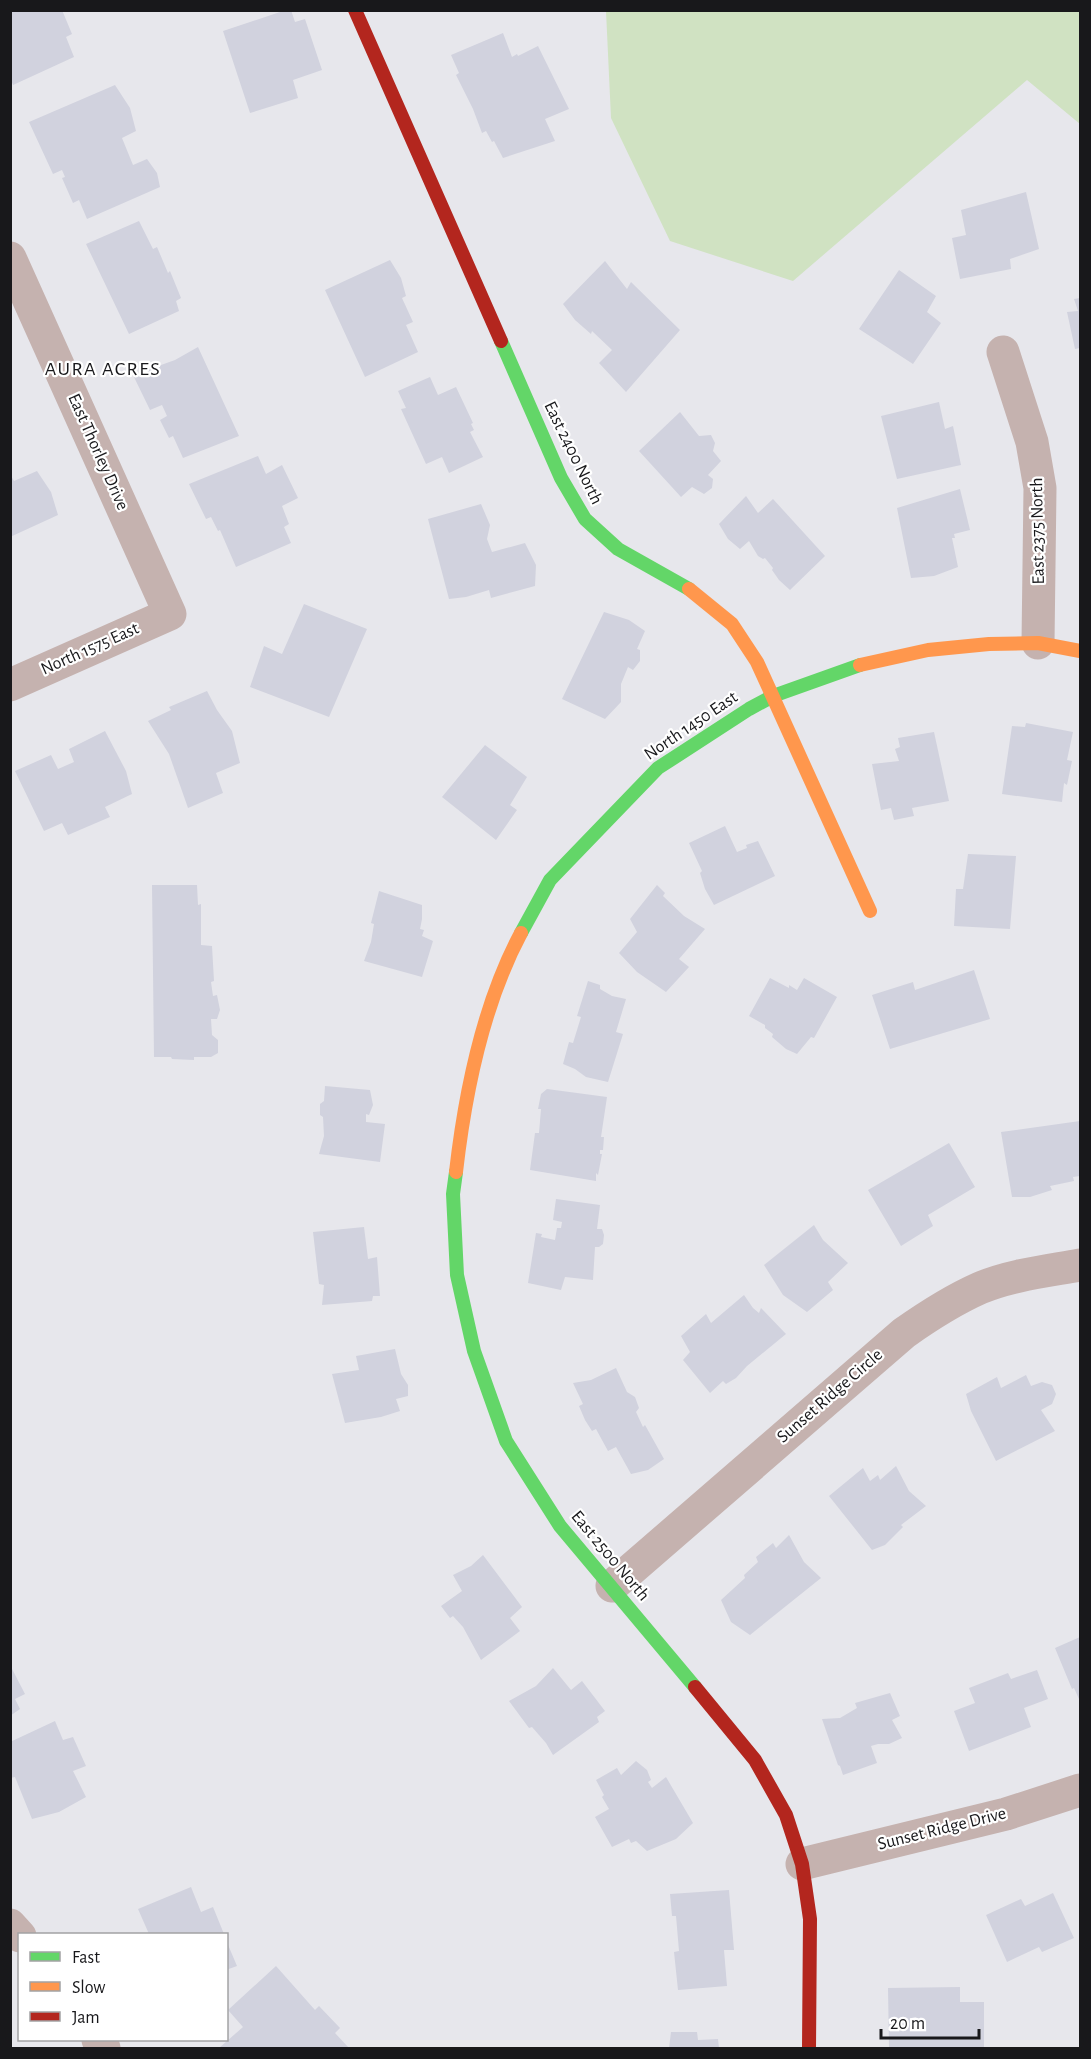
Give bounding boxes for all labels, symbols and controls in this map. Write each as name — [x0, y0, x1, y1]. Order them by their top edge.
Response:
district label: AURA ACRES — [45, 359, 161, 379]
street label: East Thorley Drive — [64, 391, 132, 513]
street label: East 2400 North — [540, 399, 606, 507]
street label: East 2375 North — [1028, 477, 1048, 585]
street label: North 1575 East — [38, 619, 142, 679]
street label: North 1450 East — [641, 688, 741, 764]
street label: Sunset Ridge Circle — [774, 1345, 886, 1447]
street label: East 2500 North — [567, 1508, 653, 1604]
street label: Sunset Ridge Drive — [876, 1804, 1008, 1854]
legend — [18, 1933, 228, 2041]
text: Fast — [72, 1949, 100, 1967]
text: Slow — [72, 1979, 105, 1997]
scale bar — [881, 2002, 978, 2040]
text: Jam — [72, 2009, 100, 2027]
text: 20 m — [890, 2015, 925, 2033]

